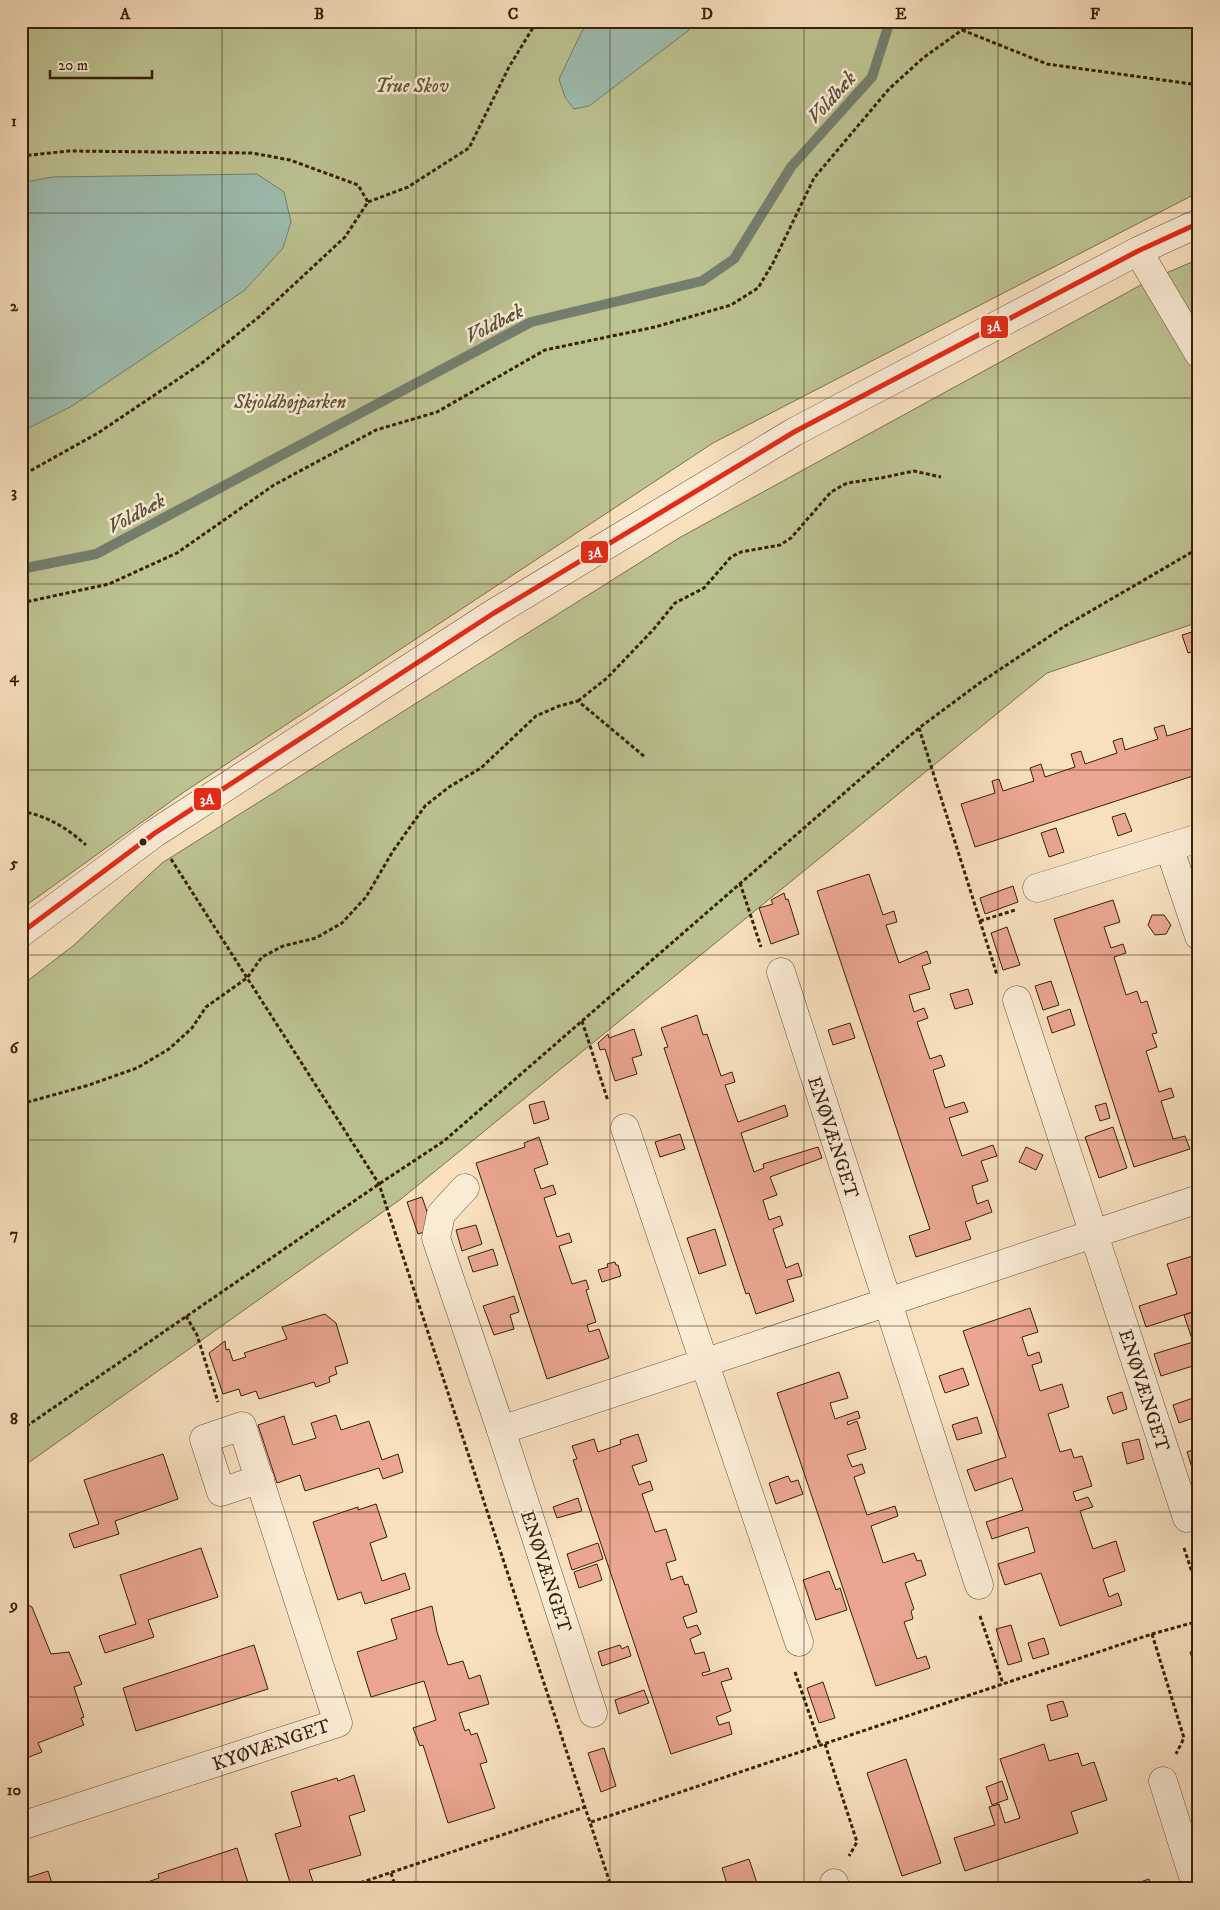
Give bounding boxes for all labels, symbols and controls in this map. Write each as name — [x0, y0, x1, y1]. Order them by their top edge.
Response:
text: A — [119, 4, 131, 24]
text: B — [314, 4, 324, 24]
text: C — [508, 4, 518, 24]
text: D — [701, 4, 713, 24]
text: E — [895, 4, 907, 24]
text: F — [1090, 4, 1100, 24]
scale bar — [50, 48, 152, 80]
text: 20 m — [58, 56, 88, 75]
water label: Voldbæk — [802, 66, 863, 129]
park label: True Skov — [375, 75, 449, 98]
text: 1 — [11, 111, 17, 131]
text: 2 — [10, 296, 19, 316]
water label: Voldbæk — [461, 299, 529, 350]
line badge: 3A — [980, 315, 1009, 339]
text: 3A — [987, 318, 1002, 336]
park label: Skjoldhøjparken — [233, 391, 347, 415]
text: 3 — [11, 482, 17, 502]
water label: Voldbæk — [103, 488, 171, 540]
line badge: 3A — [580, 540, 609, 564]
text: 3A — [588, 544, 603, 562]
text: 4 — [8, 667, 19, 687]
line badge: 3A — [193, 787, 222, 811]
text: 3A — [200, 791, 215, 809]
unlabelled marker — [138, 837, 148, 847]
text: 5 — [9, 853, 18, 873]
text: 6 — [10, 1038, 20, 1058]
street label: ENØVÆNGET — [802, 1074, 863, 1202]
text: 7 — [10, 1224, 18, 1244]
street label: ENØVÆNGET — [1113, 1327, 1174, 1455]
text: 8 — [10, 1409, 18, 1429]
street label: ENØVÆNGET — [515, 1508, 576, 1636]
text: 9 — [9, 1595, 18, 1615]
street label: KYØVÆNGET — [210, 1714, 334, 1776]
text: 10 — [7, 1780, 22, 1800]

